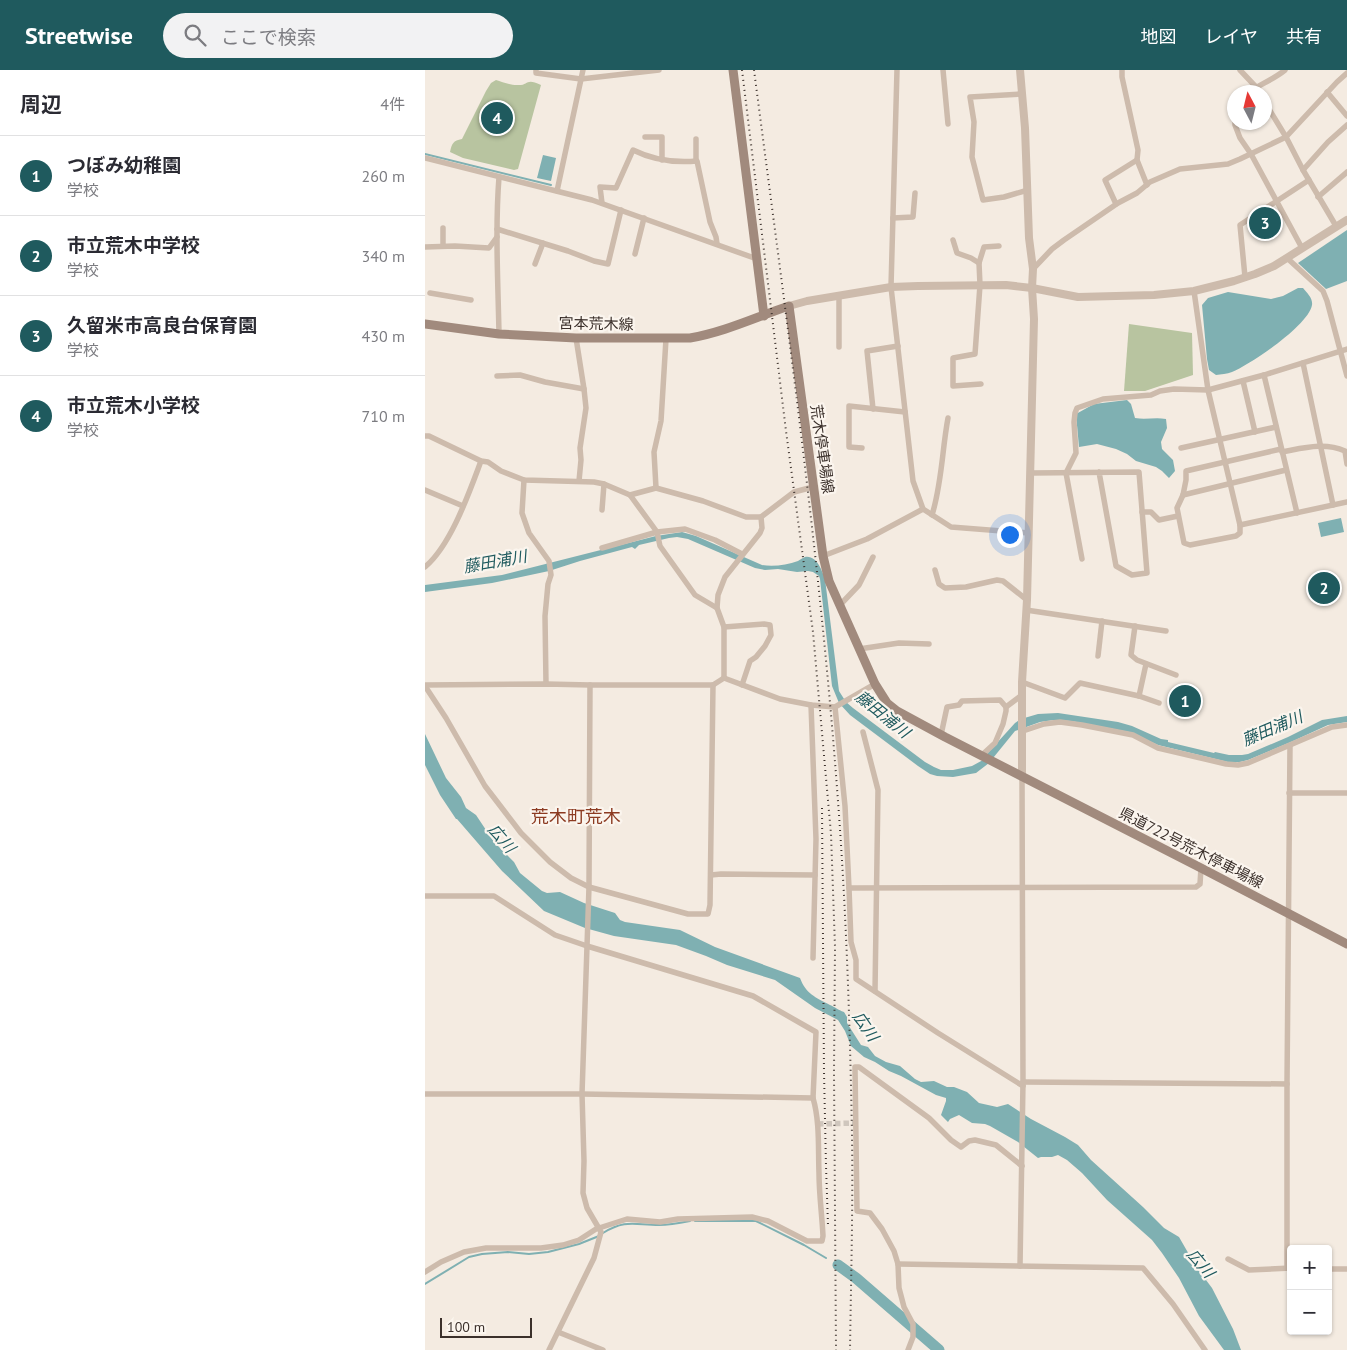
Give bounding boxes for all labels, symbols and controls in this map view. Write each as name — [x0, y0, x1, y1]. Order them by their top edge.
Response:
search box — [163, 13, 513, 58]
text: Streetwise — [25, 20, 133, 51]
icon: search — [181, 21, 209, 49]
text: ここで検索 — [221, 25, 316, 49]
text: 地図 — [1141, 25, 1177, 48]
text: レイヤ — [1205, 25, 1258, 48]
text: 共有 — [1286, 25, 1322, 48]
north arrow — [1227, 85, 1272, 130]
text: 周辺 — [20, 91, 62, 118]
text: 4件 — [380, 94, 405, 114]
pin: 4 — [481, 99, 513, 137]
text: つぼみ幼稚園 — [67, 153, 181, 177]
text: 1 — [31, 166, 41, 186]
text: 260 m — [362, 166, 405, 186]
text: 学校 — [67, 180, 99, 200]
pin: 3 — [1249, 204, 1281, 242]
text: 市立荒木中学校 — [67, 233, 200, 257]
text: 2 — [31, 246, 41, 266]
text: 340 m — [362, 246, 405, 266]
text: 学校 — [67, 260, 99, 280]
text: 久留米市高良台保育園 — [67, 313, 257, 337]
street label: 宮本荒木線 — [558, 313, 634, 334]
text: 3 — [31, 326, 41, 346]
text: 430 m — [362, 326, 405, 346]
text: 学校 — [67, 340, 99, 360]
text: 市立荒木小学校 — [67, 393, 200, 417]
street label: 荒木停車場線 — [807, 403, 838, 495]
text: 4 — [31, 406, 41, 426]
text: 710 m — [362, 406, 405, 426]
text: 学校 — [67, 420, 99, 440]
your location — [997, 522, 1023, 548]
water label: 藤田浦川 — [462, 545, 530, 576]
pin: 2 — [1308, 569, 1340, 607]
pin: 1 — [1169, 682, 1201, 720]
water label: 藤田浦川 — [852, 686, 916, 743]
water label: 藤田浦川 — [1239, 706, 1307, 750]
street label: 県道722号荒木停車場線 — [1116, 803, 1267, 892]
district label: 荒木町荒木 — [531, 805, 621, 828]
water label: 広川 — [484, 819, 521, 858]
water label: 広川 — [849, 1007, 885, 1046]
water label: 広川 — [1183, 1244, 1220, 1283]
map controls — [1287, 1245, 1332, 1335]
button: + — [1287, 1245, 1332, 1290]
button: − — [1287, 1290, 1332, 1335]
scale bar — [440, 1315, 533, 1338]
text: 100 m — [447, 1318, 485, 1336]

